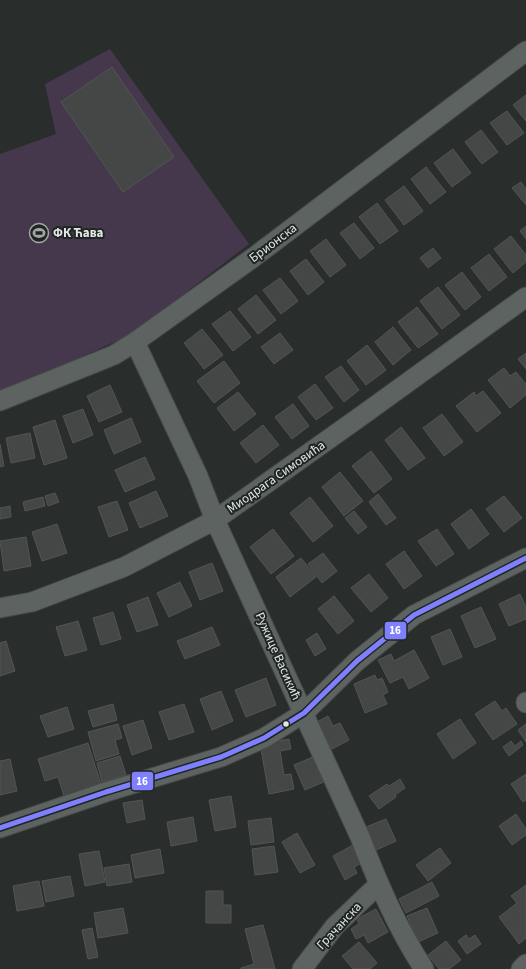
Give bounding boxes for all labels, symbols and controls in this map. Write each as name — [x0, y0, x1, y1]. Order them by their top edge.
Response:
street label: Брионска — [246, 219, 300, 267]
sports icon: ФК Ћава — [28, 222, 50, 244]
place label: ФК Ћава — [53, 224, 104, 242]
street label: Миодрага Симовића — [223, 436, 329, 518]
street label: Ружице Васикић — [251, 609, 305, 703]
line badge: 16 — [384, 621, 407, 640]
text: 16 — [389, 623, 401, 638]
unlabelled marker — [281, 719, 291, 729]
line badge: 16 — [131, 771, 154, 791]
text: 16 — [136, 774, 148, 789]
street label: Грачанска — [312, 898, 366, 954]

